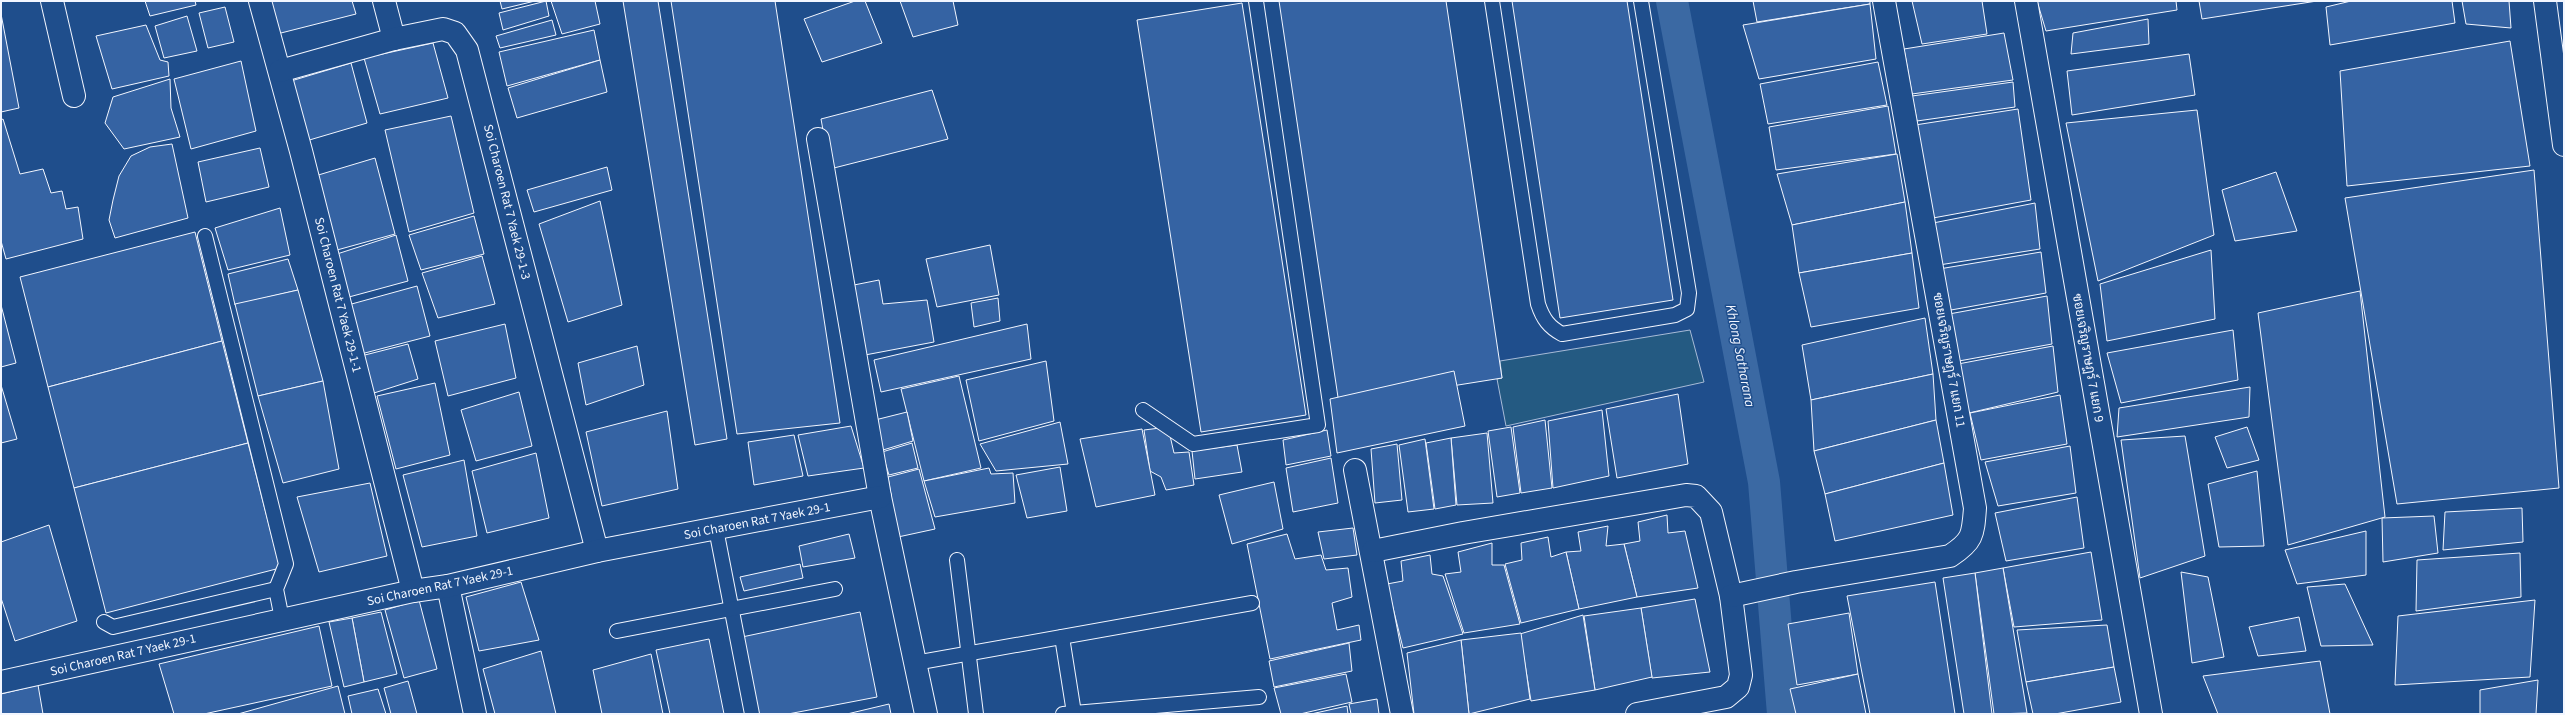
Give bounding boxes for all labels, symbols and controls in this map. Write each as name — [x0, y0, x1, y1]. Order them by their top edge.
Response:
street label: Soi Charoen Rat 7 Yaek 29-1-3 — [479, 122, 535, 282]
street label: Soi Charoen Rat 7 Yaek 29-1-1 — [310, 215, 366, 375]
street label: ซอยเจริญราษฎร์ 7 แยก 11 — [1928, 291, 1971, 429]
street label: ซอยเจริญราษฎร์ 7 แยก 9 — [2068, 292, 2109, 424]
water label: Khlong Satharana — [1720, 303, 1760, 410]
street label: Soi Charoen Rat 7 Yaek 29-1 — [682, 498, 832, 544]
street label: Soi Charoen Rat 7 Yaek 29-1 — [365, 562, 515, 610]
street label: Soi Charoen Rat 7 Yaek 29-1 — [48, 629, 198, 681]

